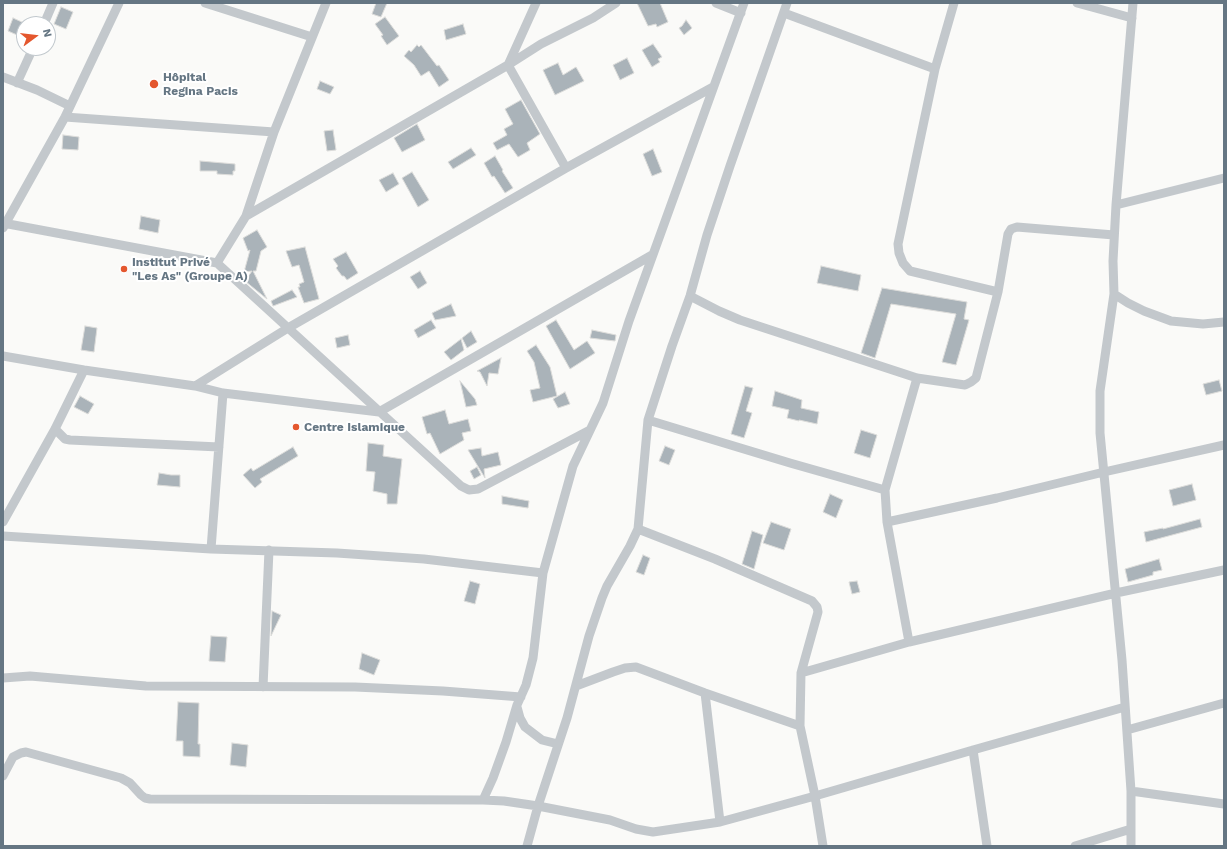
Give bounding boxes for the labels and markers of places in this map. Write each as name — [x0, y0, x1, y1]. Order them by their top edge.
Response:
place label: Hôpital Regina Pacis — [163, 70, 238, 98]
marker: Hôpital Regina Pacis — [148, 78, 160, 90]
place label: Institut Privé "Les As" (Groupe A) — [132, 255, 248, 283]
marker: Institut Privé "Les As" (Groupe A) — [119, 264, 129, 274]
place label: Centre Islamique — [304, 420, 405, 434]
marker: Centre Islamique — [291, 422, 301, 432]

